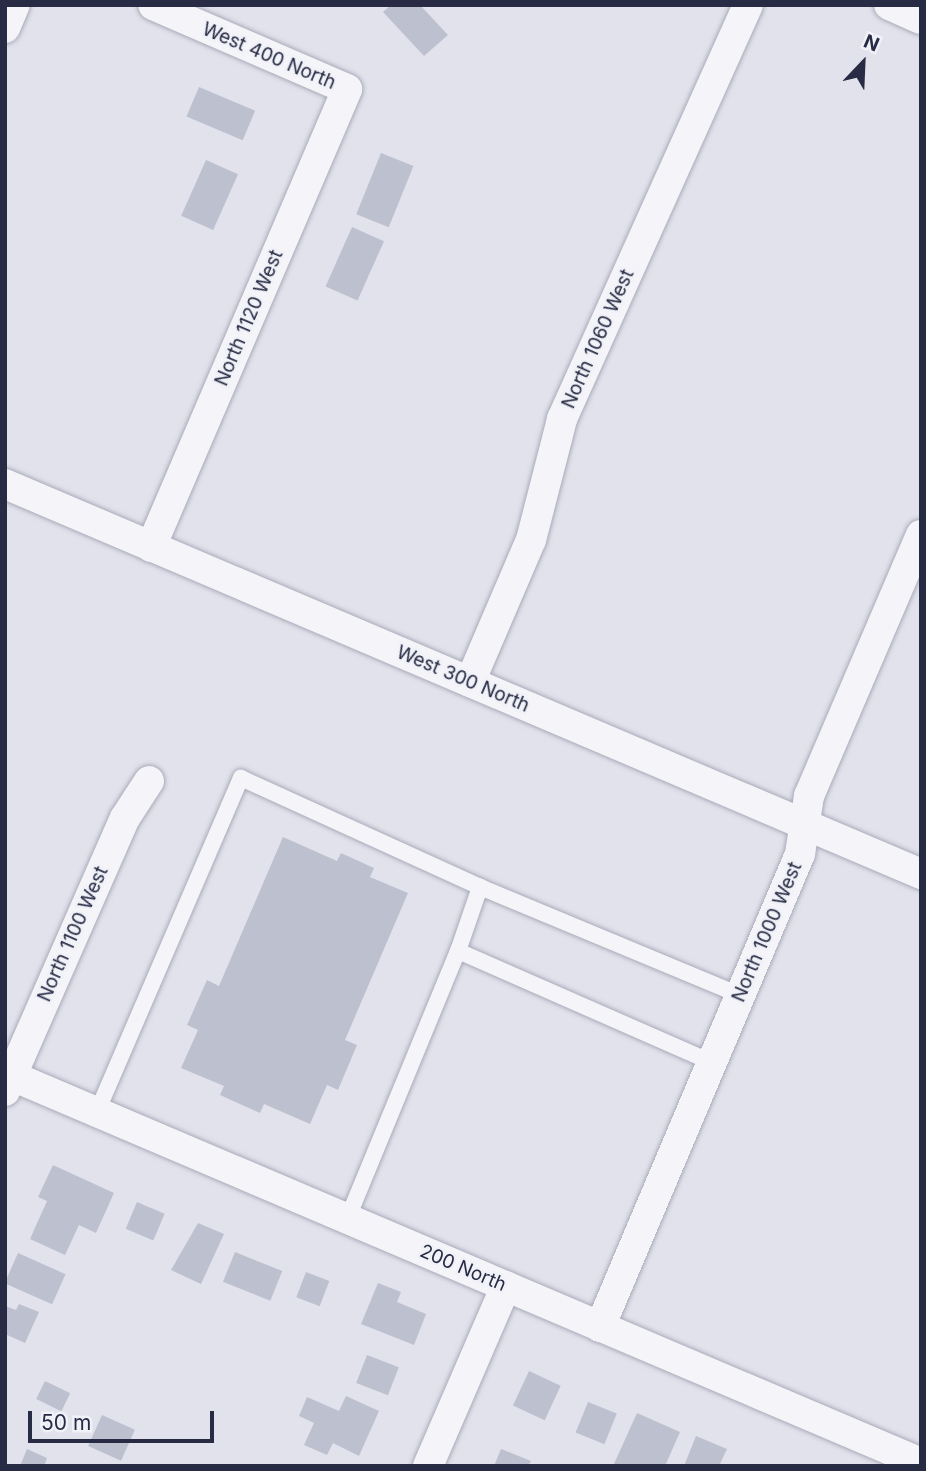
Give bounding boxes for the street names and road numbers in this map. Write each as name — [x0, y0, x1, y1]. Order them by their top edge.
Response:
street label: West 400 North — [199, 18, 339, 94]
street label: North 1120 West — [210, 247, 288, 389]
street label: North 1060 West — [557, 266, 639, 412]
street label: West 300 North — [393, 641, 533, 717]
street label: North 1000 West — [727, 858, 807, 1006]
street label: North 1100 West — [33, 863, 113, 1005]
street label: 200 North — [416, 1240, 510, 1296]

